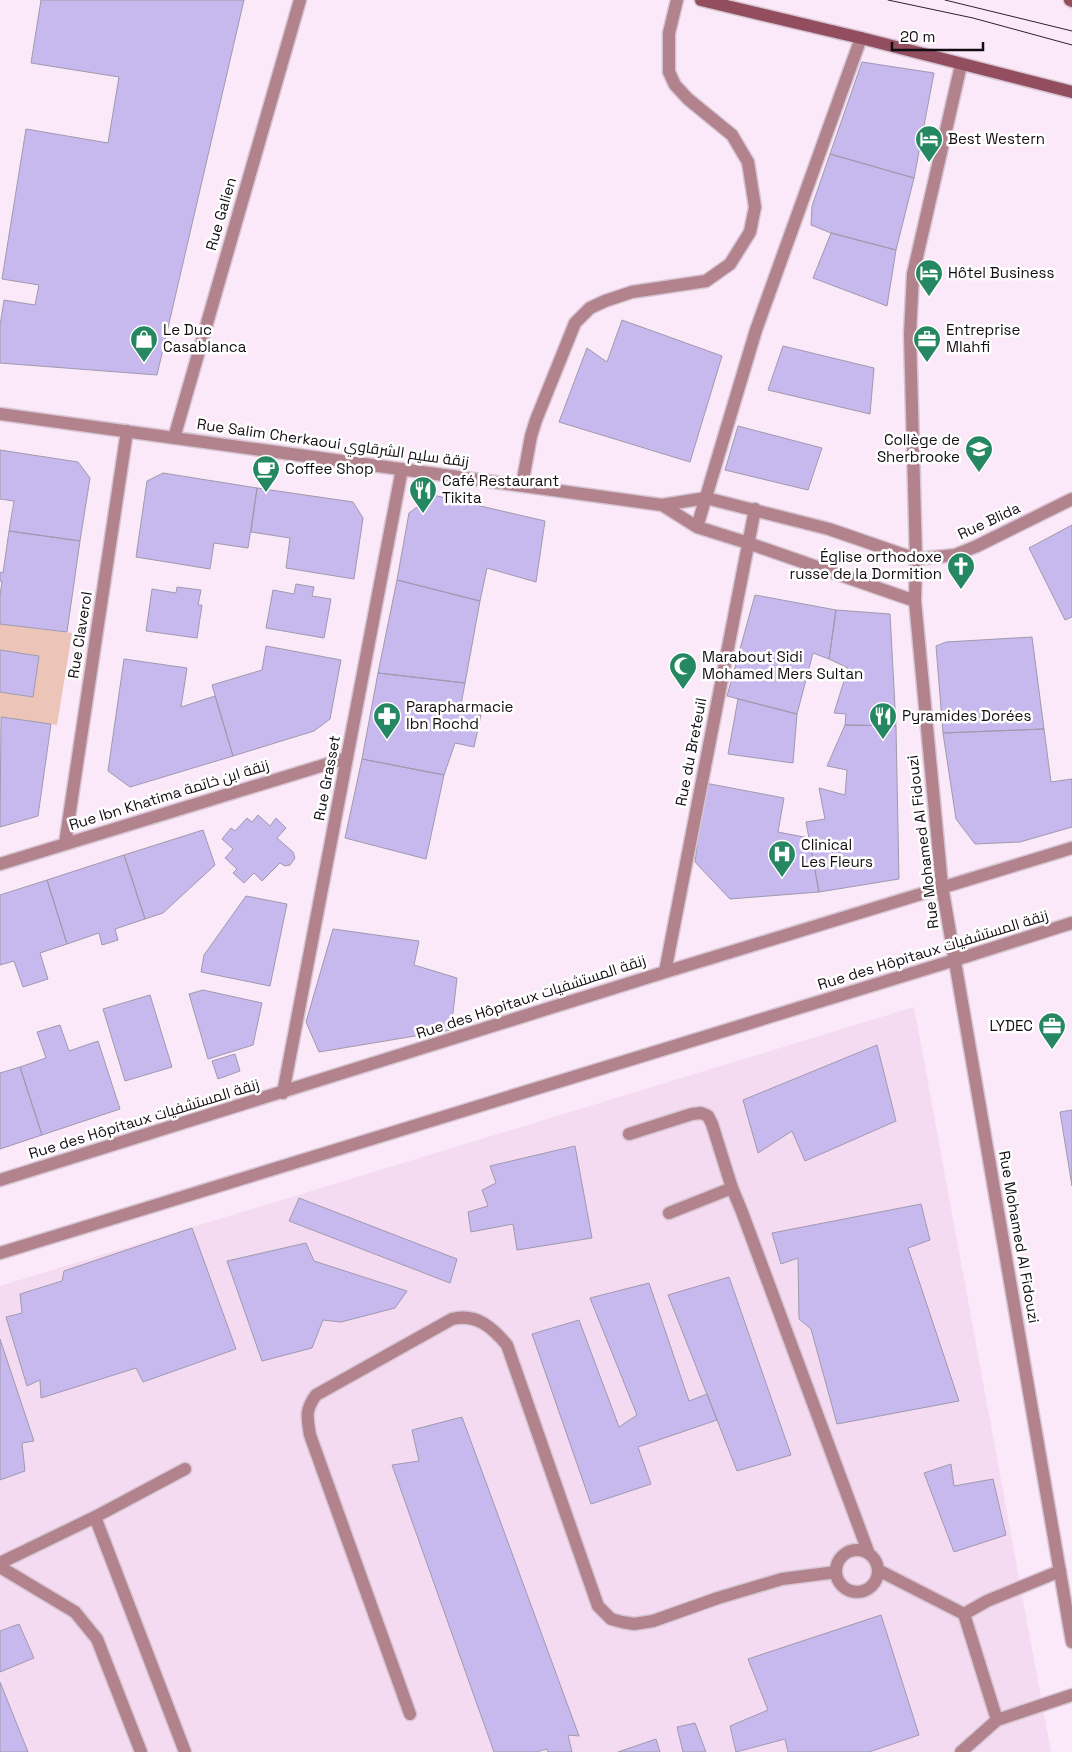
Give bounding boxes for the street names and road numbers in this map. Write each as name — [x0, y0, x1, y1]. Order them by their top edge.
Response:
street label: Rue Galien — [201, 175, 240, 253]
street label: Rue Salim Cherkaoui زنقة سليم الشرقاوي — [195, 414, 470, 474]
street label: Rue Blida — [954, 498, 1023, 543]
street label: Rue Claverol — [63, 590, 96, 680]
street label: Rue du Breteuil — [671, 696, 710, 808]
street label: Rue Grasset — [309, 734, 344, 822]
street label: Rue Mohamed Al Fidouzi — [902, 754, 943, 930]
street label: Rue Ibn Khatima زنقة ابن خاتمة — [67, 755, 271, 835]
street label: Rue des Hôpitaux زنقة المستشفيات — [815, 905, 1050, 994]
street label: Rue des Hôpitaux زنقة المستشفيات — [414, 950, 648, 1043]
street label: Rue des Hôpitaux زنقة المستشفيات — [26, 1074, 261, 1163]
street label: Rue Mohamed Al Fidouzi — [995, 1149, 1044, 1325]

